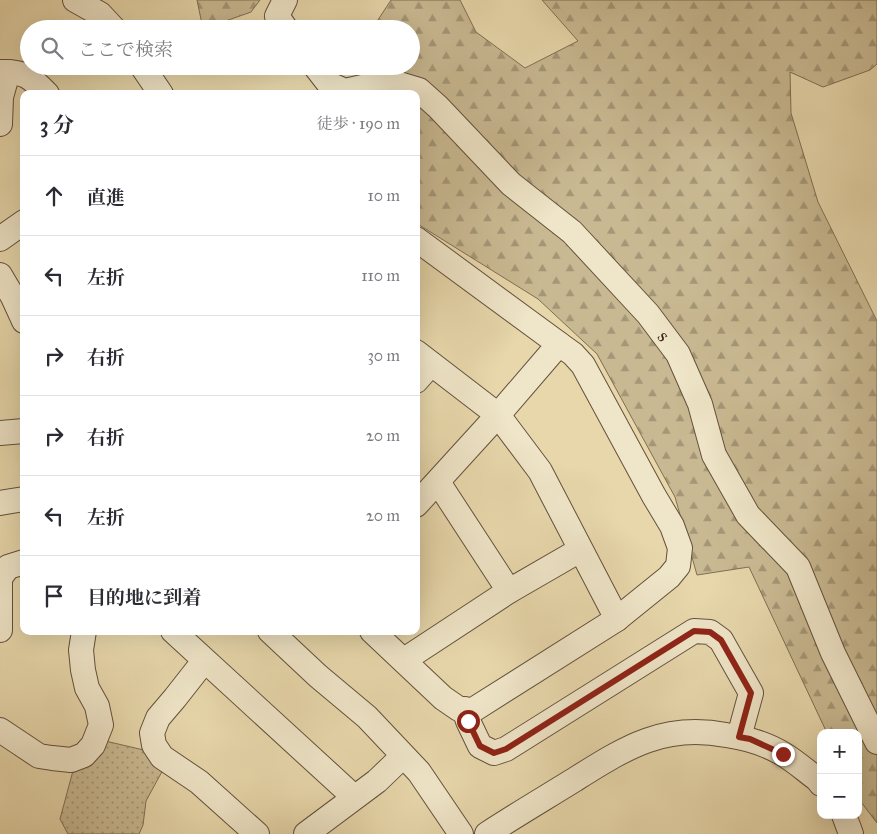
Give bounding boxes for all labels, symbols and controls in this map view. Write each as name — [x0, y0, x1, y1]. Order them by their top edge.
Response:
search box — [20, 20, 420, 75]
icon: search — [38, 34, 66, 62]
text: ここで検索 — [78, 38, 173, 61]
text: 3 分 — [40, 112, 74, 138]
text: 徒歩 · 190 m — [317, 114, 400, 133]
icon: ahead — [40, 182, 68, 210]
text: 直進 — [87, 186, 125, 209]
text: 10 m — [368, 186, 400, 205]
icon: left — [40, 262, 68, 290]
text: 左折 — [87, 266, 125, 289]
text: 110 m — [361, 266, 400, 285]
street label: s — [653, 326, 676, 346]
icon: right — [40, 342, 68, 370]
text: 右折 — [87, 346, 125, 369]
text: 30 m — [367, 346, 400, 365]
icon: right — [40, 422, 68, 450]
text: 右折 — [87, 426, 125, 449]
text: 20 m — [366, 426, 400, 445]
icon: left — [40, 502, 68, 530]
text: 左折 — [87, 506, 125, 529]
text: 20 m — [366, 506, 400, 525]
icon: arrive — [40, 582, 68, 610]
text: 目的地に到着 — [87, 586, 201, 609]
route start — [457, 710, 480, 733]
map controls — [817, 729, 862, 819]
button: + — [817, 729, 862, 774]
route end — [772, 743, 795, 766]
button: − — [817, 774, 862, 819]

